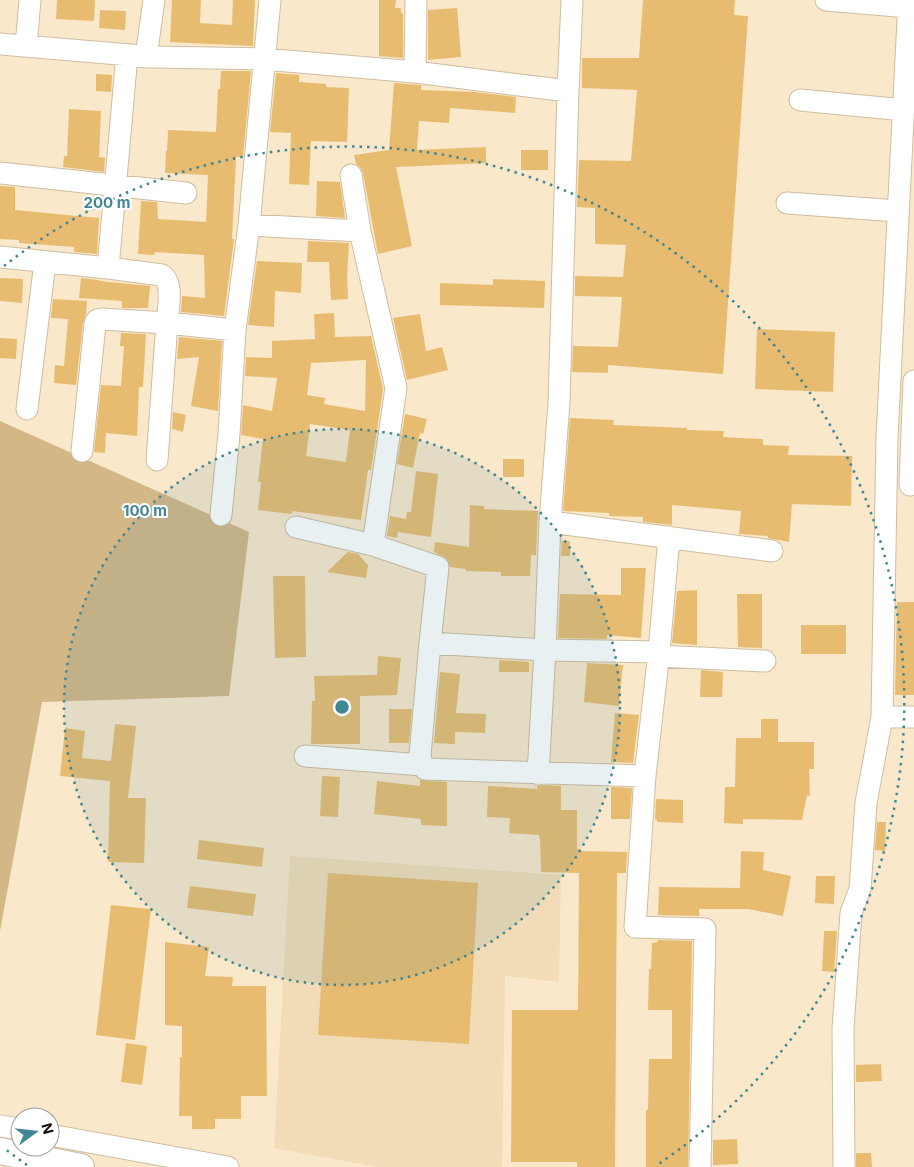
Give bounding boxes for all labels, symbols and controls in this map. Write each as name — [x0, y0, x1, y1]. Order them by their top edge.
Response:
text: 200 m — [84, 193, 130, 212]
text: 100 m — [123, 501, 167, 520]
centre of rings — [333, 698, 351, 716]
north arrow — [10, 1107, 60, 1157]
text: N — [38, 1121, 58, 1136]

